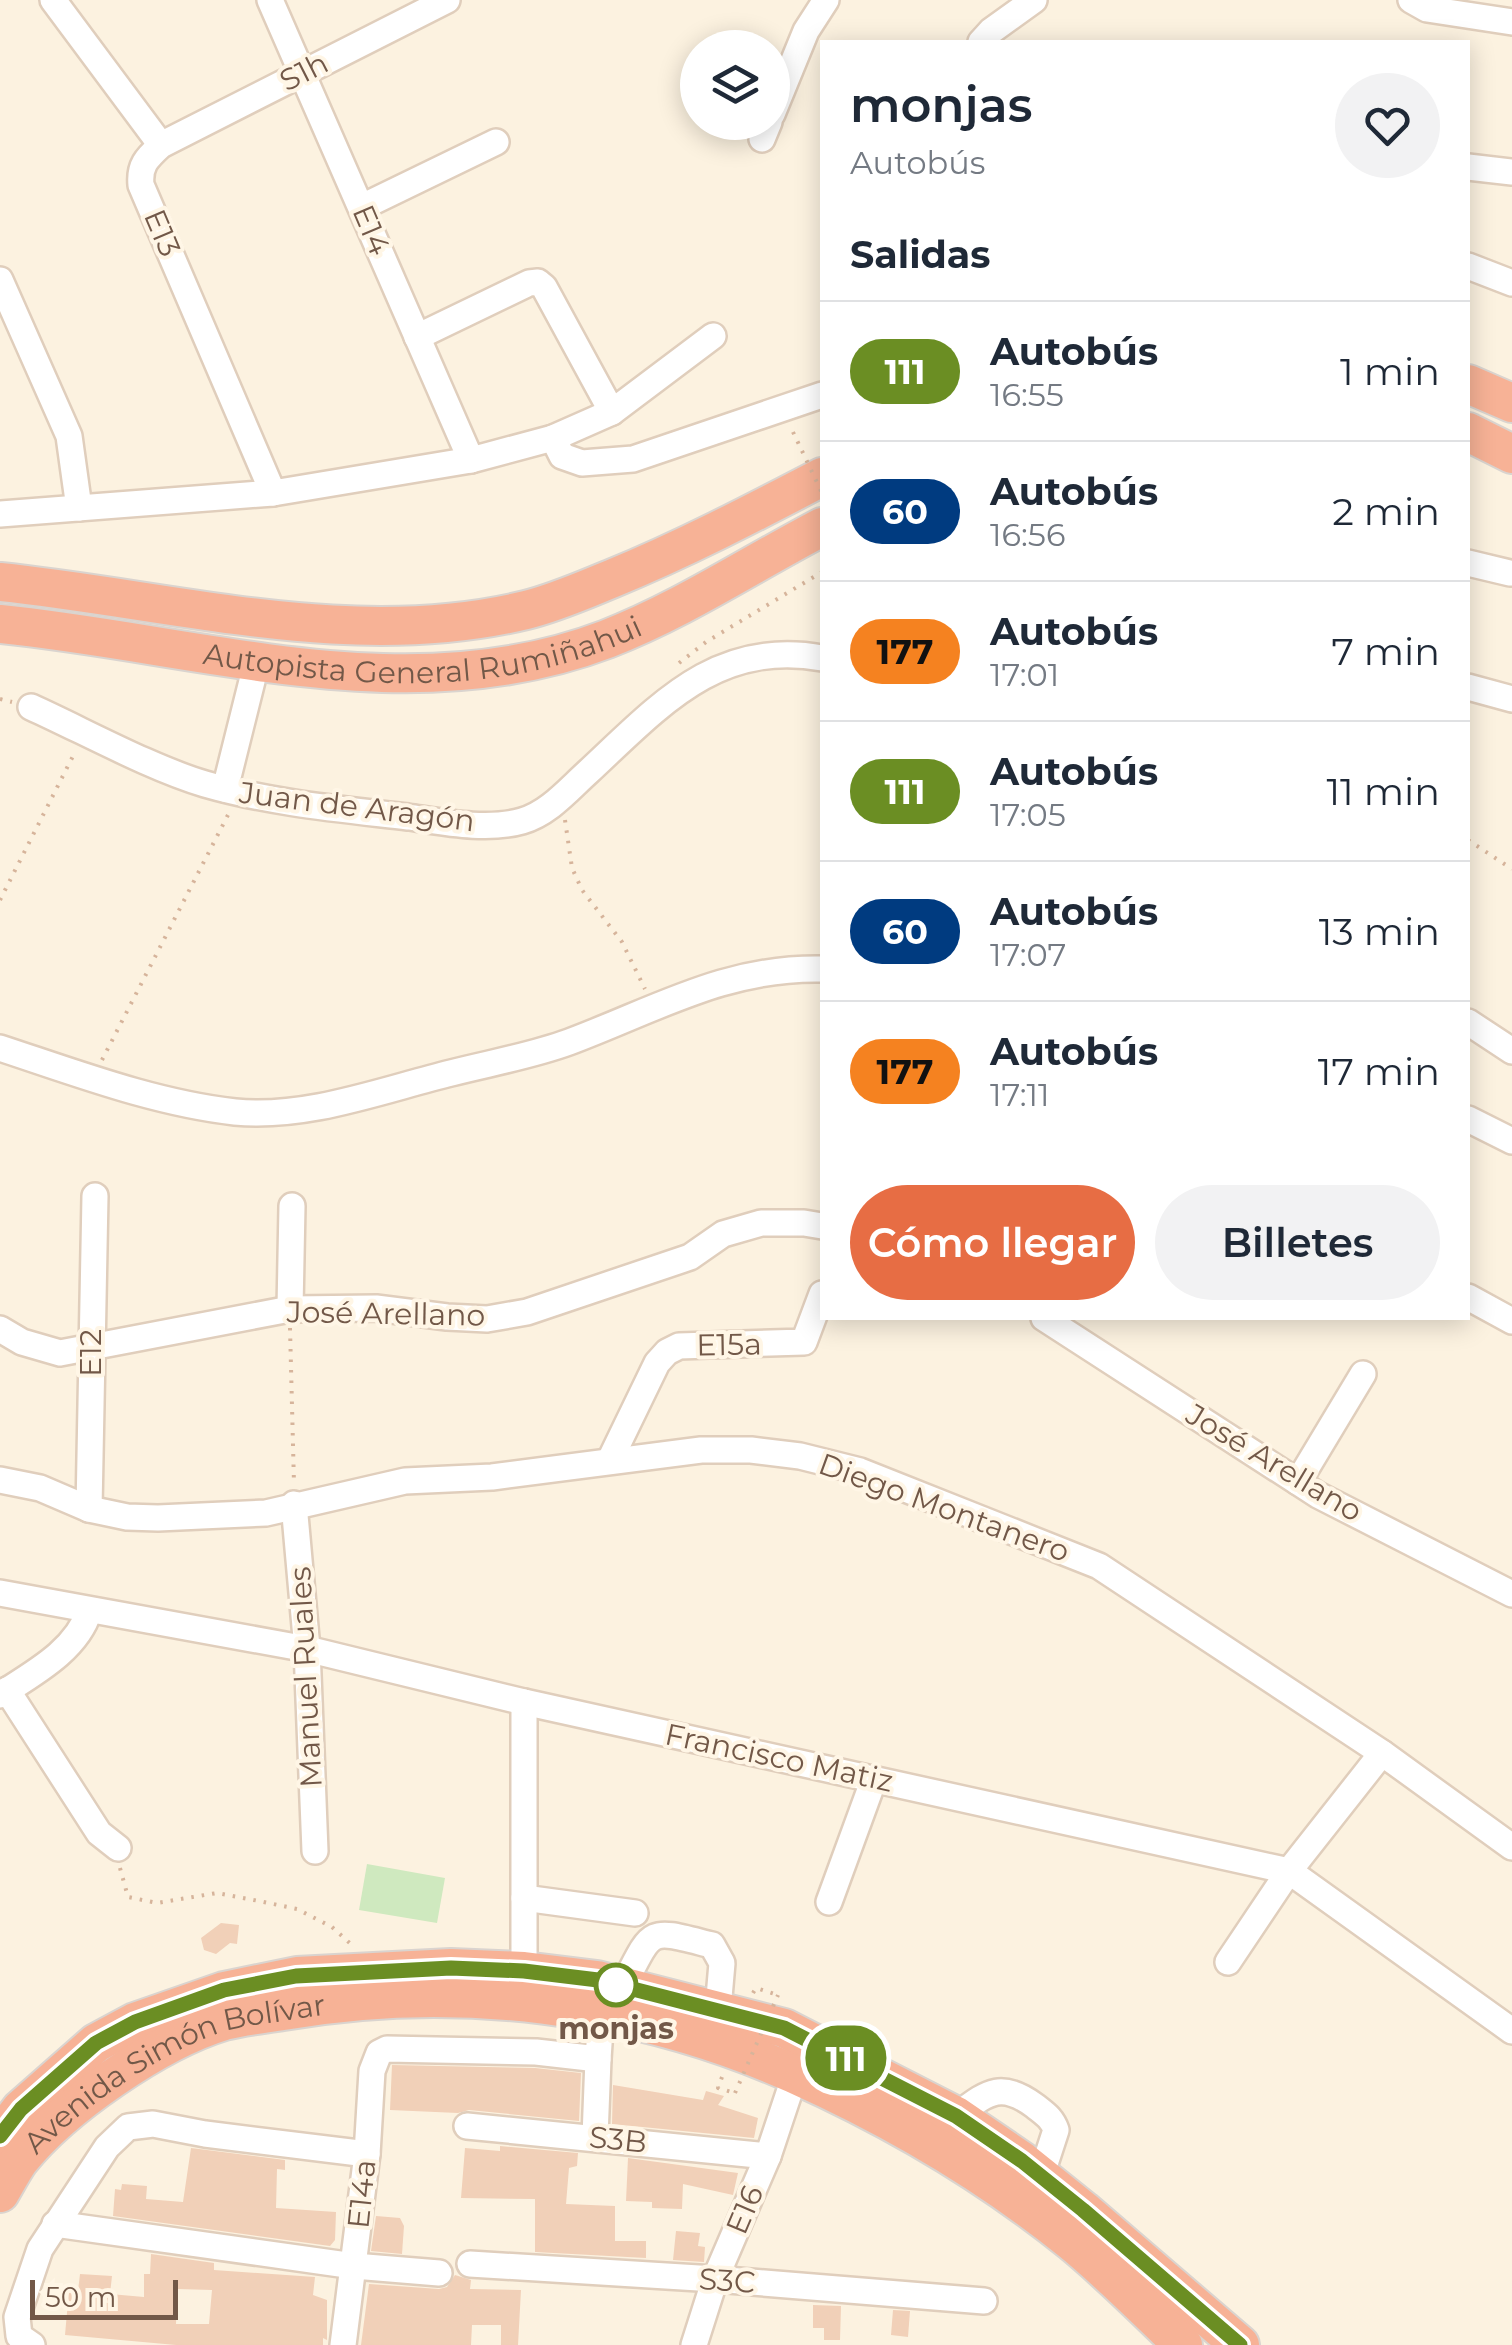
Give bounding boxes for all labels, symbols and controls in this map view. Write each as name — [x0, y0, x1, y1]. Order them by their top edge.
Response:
map controls — [680, 30, 790, 140]
button: layers — [680, 30, 790, 140]
street label: S1h — [273, 44, 334, 99]
button: heart — [1335, 73, 1440, 178]
text: monjas — [850, 76, 1032, 134]
text: Autobús — [850, 143, 985, 182]
street label: E14 — [345, 199, 398, 261]
street label: E13 — [136, 204, 189, 262]
text: Salidas — [850, 231, 991, 278]
text: Autobús — [990, 328, 1158, 375]
text: 1 min — [1340, 348, 1440, 395]
text: 111 — [884, 350, 926, 393]
text: 16:55 — [990, 375, 1064, 414]
text: Autobús — [990, 468, 1158, 515]
text: 2 min — [1332, 488, 1440, 535]
text: 60 — [882, 490, 928, 533]
text: 16:56 — [990, 515, 1065, 554]
street label: Autopista General Rumiñahui — [201, 608, 647, 691]
text: Autobús — [990, 608, 1158, 655]
text: 7 min — [1331, 628, 1440, 675]
text: 177 — [876, 630, 934, 673]
text: 17:01 — [990, 655, 1059, 694]
text: Autobús — [990, 748, 1158, 795]
text: 11 min — [1326, 768, 1440, 815]
text: 111 — [884, 770, 926, 813]
street label: Juan de Aragón — [236, 774, 477, 839]
text: 17:05 — [990, 795, 1066, 834]
text: Autobús — [990, 888, 1158, 935]
text: 13 min — [1319, 908, 1440, 955]
text: 60 — [882, 910, 928, 953]
text: 17:07 — [990, 935, 1066, 974]
text: Autobús — [990, 1028, 1158, 1075]
text: 17 min — [1318, 1048, 1440, 1095]
text: 177 — [876, 1050, 934, 1093]
text: 17:11 — [990, 1075, 1050, 1114]
button: Cómo llegar — [850, 1185, 1135, 1300]
button: Billetes — [1155, 1185, 1440, 1300]
street label: José Arellano — [285, 1293, 486, 1334]
street label: E15a — [696, 1325, 762, 1364]
street label: E12 — [72, 1329, 109, 1377]
street label: José Arellano — [1179, 1395, 1369, 1530]
street label: Diego Montanero — [814, 1445, 1075, 1570]
street label: Manuel Ruales — [281, 1566, 330, 1788]
street label: Francisco Matiz — [662, 1715, 896, 1800]
marker: monjas — [595, 1964, 637, 2006]
street label: Avenida Simón Bolívar — [16, 1986, 327, 2161]
place label: monjas — [558, 2010, 674, 2047]
line badge: 111 — [788, 2026, 904, 2090]
text: 111 — [825, 2037, 867, 2080]
street label: S3B — [587, 2118, 649, 2161]
street label: E14a — [339, 2158, 384, 2230]
street label: E16 — [718, 2180, 771, 2240]
street label: S3C — [698, 2260, 756, 2301]
scale bar — [30, 2275, 178, 2320]
text: 50 m — [45, 2280, 116, 2314]

